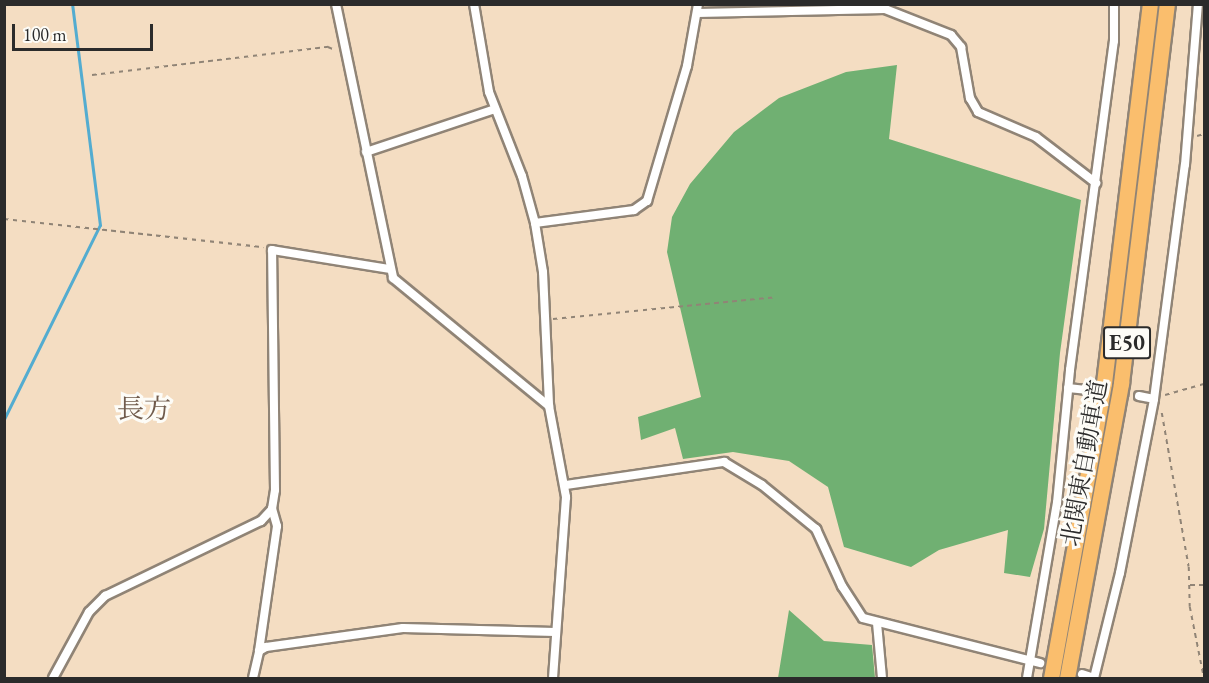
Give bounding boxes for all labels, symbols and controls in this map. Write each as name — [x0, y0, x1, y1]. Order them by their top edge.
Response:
scale bar — [15, 12, 156, 50]
text: 100 m — [23, 23, 67, 46]
road number: E50 — [1103, 324, 1151, 362]
street label: 北関東自動車道 — [1055, 378, 1113, 548]
district label: 長方 — [117, 393, 171, 425]

